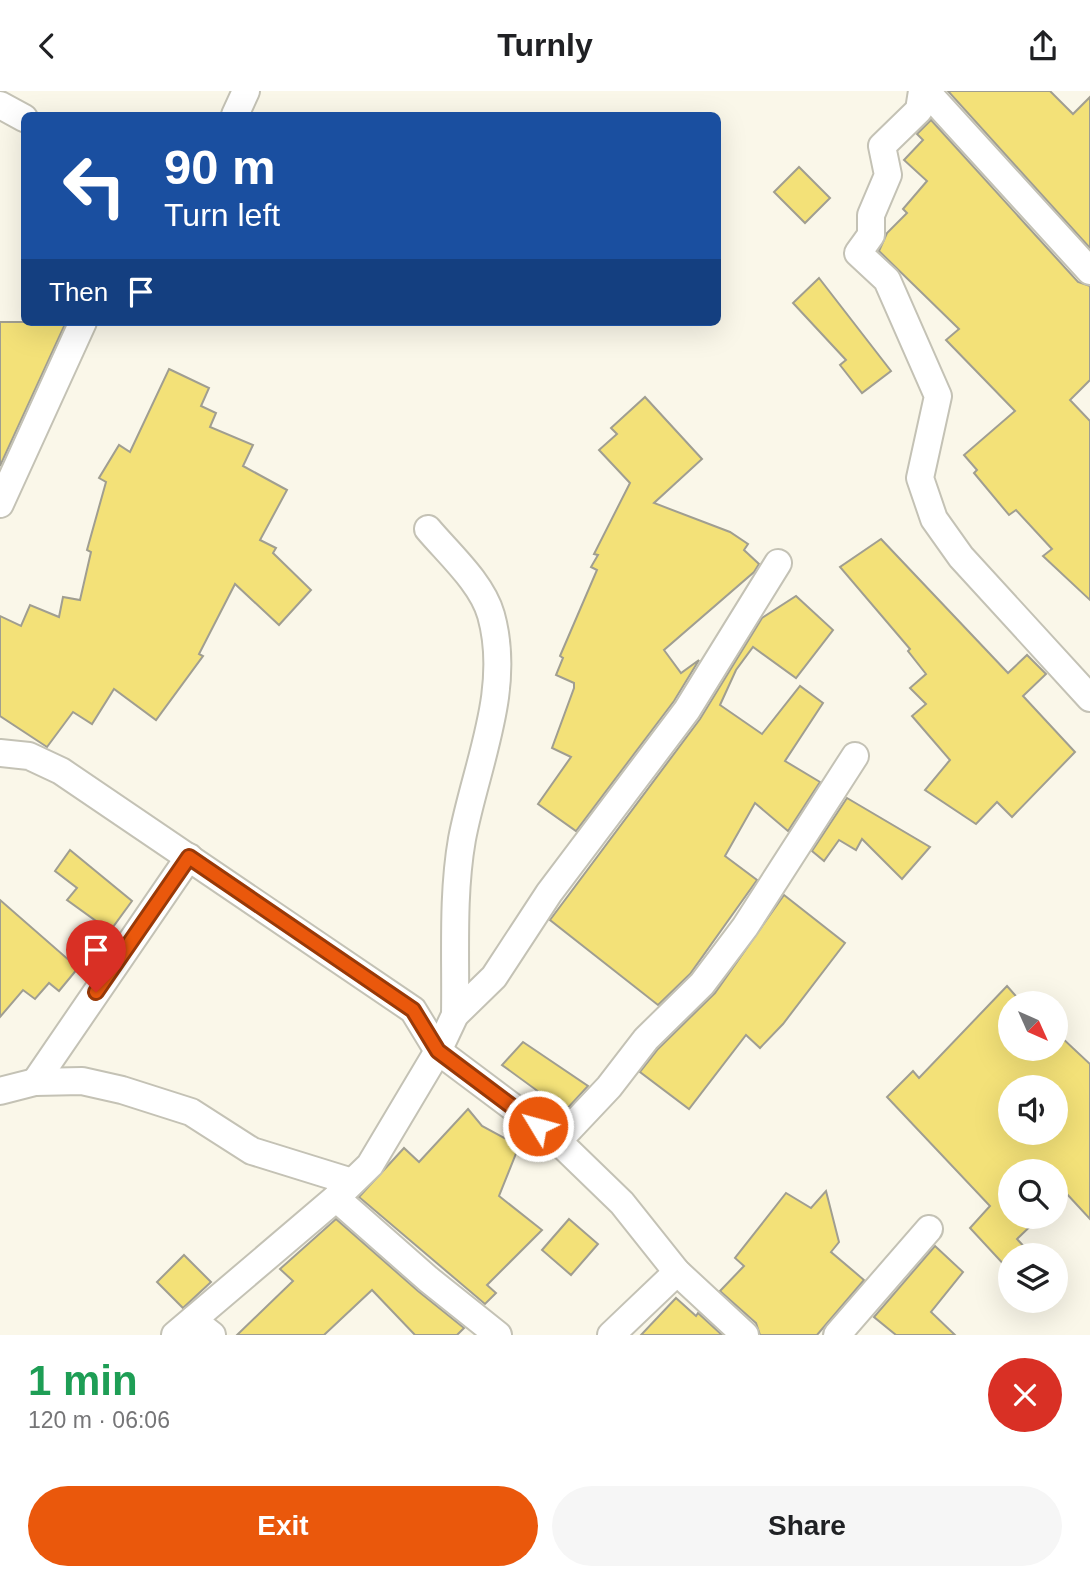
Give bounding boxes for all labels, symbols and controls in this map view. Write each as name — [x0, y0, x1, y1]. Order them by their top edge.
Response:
icon: back — [28, 27, 66, 65]
text: Turnly — [497, 27, 593, 63]
icon: share — [1024, 27, 1062, 65]
icon: left — [49, 140, 140, 231]
text: 90 m — [164, 140, 276, 194]
text: Turn left — [164, 197, 280, 233]
icon: arrive — [122, 273, 160, 311]
text: Then — [49, 277, 108, 307]
pin — [66, 920, 126, 992]
icon: arrive — [77, 931, 115, 969]
north arrow — [998, 991, 1068, 1061]
map controls — [998, 991, 1068, 1313]
button: sound — [998, 1075, 1068, 1145]
position arrow — [501, 1089, 575, 1163]
button: search — [998, 1159, 1068, 1229]
button: layers — [998, 1243, 1068, 1313]
text: 1 min — [28, 1357, 138, 1404]
button: close — [988, 1358, 1062, 1432]
text: 120 m · 06:06 — [28, 1407, 170, 1433]
button: Exit — [28, 1486, 538, 1566]
button: Share — [552, 1486, 1062, 1566]

